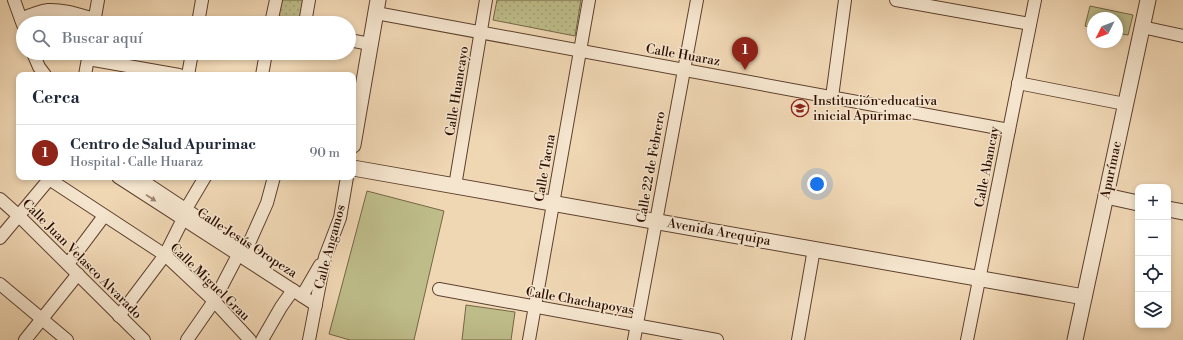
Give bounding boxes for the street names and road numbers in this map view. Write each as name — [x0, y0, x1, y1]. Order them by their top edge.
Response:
street label: Calle Huaraz — [645, 41, 721, 69]
street label: Calle Huancayo — [442, 45, 472, 137]
street label: Calle 22 de Febrero — [633, 110, 669, 224]
street label: Calle Abancay — [971, 124, 1003, 209]
street label: Calle Tacna — [531, 133, 559, 203]
street label: Apurímac — [1097, 139, 1125, 201]
street label: Calle Juan Velasco Alvarado — [19, 196, 145, 322]
street label: Calle Angamos — [311, 203, 349, 291]
street label: Calle Jesús Oropeza — [194, 205, 300, 281]
street label: Avenida Arequipa — [665, 215, 772, 249]
street label: Calle Miguel Grau — [167, 240, 254, 324]
street label: Calle Chachapoyas — [525, 284, 636, 318]

